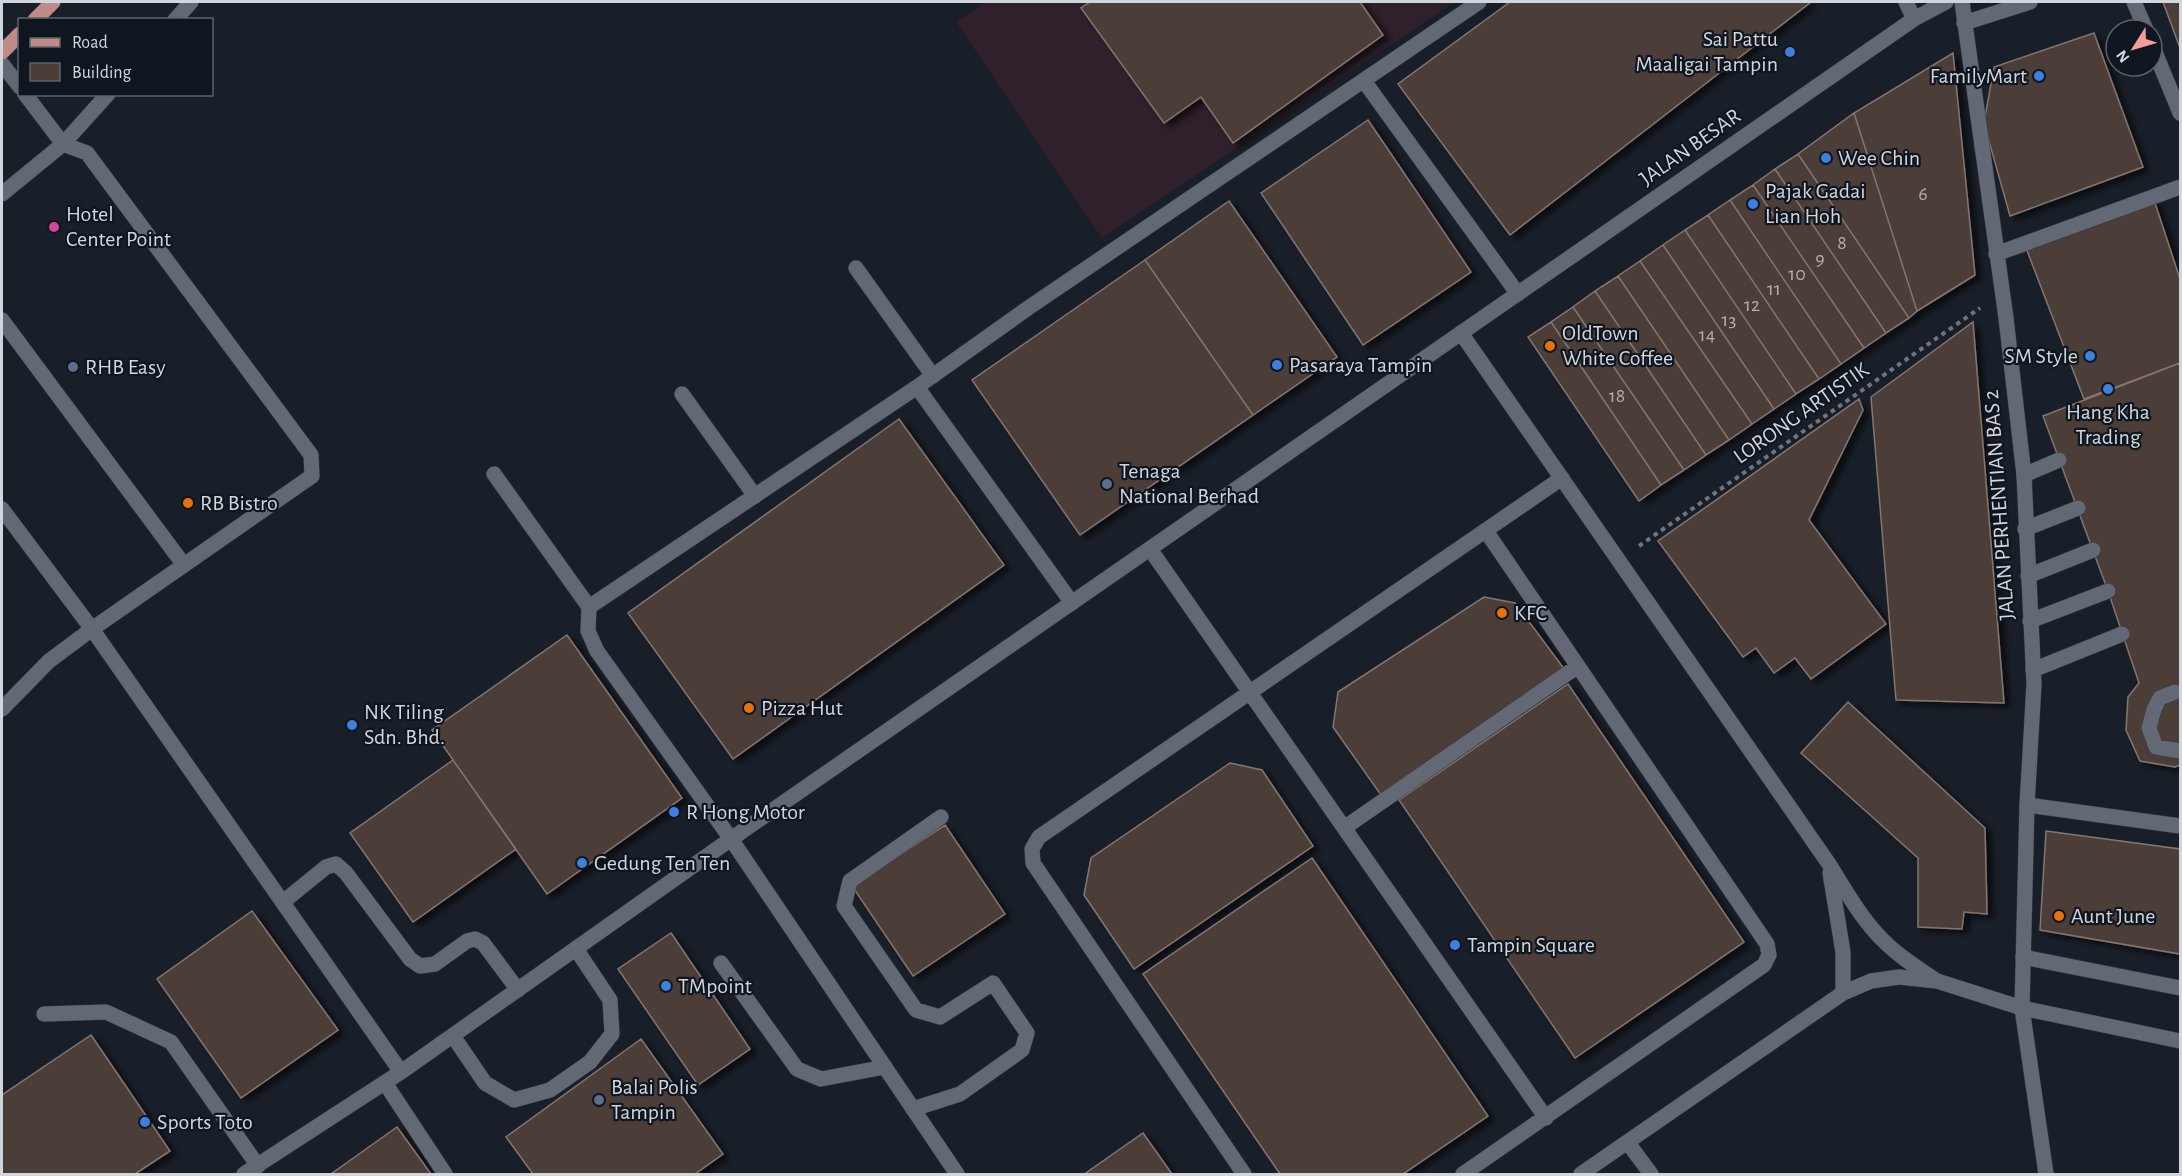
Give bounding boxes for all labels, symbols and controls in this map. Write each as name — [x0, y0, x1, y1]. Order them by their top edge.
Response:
legend — [18, 18, 213, 96]
north arrow — [2104, 18, 2164, 78]
place label: Sai Pattu Maaligai Tampin — [1635, 28, 1778, 75]
text: Road — [72, 34, 108, 52]
marker: Sai Pattu Maaligai Tampin — [1783, 45, 1797, 59]
text: N — [2113, 47, 2133, 66]
text: Building — [72, 64, 132, 82]
place label: FamilyMart — [1930, 65, 2027, 87]
marker: FamilyMart — [2032, 69, 2046, 83]
street label: JALAN BESAR — [1635, 104, 1745, 190]
place label: Wee Chin — [1838, 147, 1920, 169]
marker: Wee Chin — [1819, 151, 1833, 165]
place label: Pajak Gadai Lian Hoh — [1765, 180, 1866, 227]
house number: 6 — [1918, 184, 1928, 204]
marker: Pajak Gadai Lian Hoh — [1746, 197, 1760, 211]
place label: Hotel Center Point — [66, 203, 171, 250]
marker: Hotel Center Point — [47, 220, 61, 234]
house number: 8 — [1837, 233, 1847, 253]
house number: 9 — [1815, 249, 1825, 269]
house number: 10 — [1788, 264, 1806, 284]
house number: 11 — [1767, 279, 1781, 299]
house number: 12 — [1744, 295, 1760, 315]
house number: 13 — [1721, 310, 1737, 330]
place label: OldTown White Coffee — [1562, 322, 1673, 369]
house number: 14 — [1699, 325, 1715, 345]
marker: OldTown White Coffee — [1543, 339, 1557, 353]
place label: SM Style — [2004, 345, 2078, 367]
marker: SM Style — [2083, 349, 2097, 363]
place label: Pasaraya Tampin — [1289, 354, 1432, 376]
place label: RHB Easy — [85, 356, 166, 378]
marker: Pasaraya Tampin — [1270, 358, 1284, 372]
street label: LORONG ARTISTIK — [1729, 358, 1873, 468]
marker: RHB Easy — [66, 360, 80, 374]
marker: Hang Kha Trading — [2101, 382, 2115, 396]
house number: 18 — [1609, 386, 1625, 406]
street label: JALAN PERHENTIAN BAS 2 — [1980, 389, 2018, 621]
place label: Hang Kha Trading — [2066, 401, 2150, 448]
place label: Tenaga National Berhad — [1119, 460, 1259, 507]
marker: Tenaga National Berhad — [1100, 477, 1114, 491]
place label: RB Bistro — [200, 492, 278, 514]
marker: RB Bistro — [181, 496, 195, 510]
place label: KFC — [1514, 602, 1547, 624]
marker: KFC — [1495, 606, 1509, 620]
place label: Pizza Hut — [761, 697, 843, 719]
place label: NK Tiling Sdn. Bhd. — [364, 701, 445, 748]
marker: Pizza Hut — [742, 701, 756, 715]
marker: NK Tiling Sdn. Bhd. — [345, 718, 359, 732]
place label: R Hong Motor — [686, 801, 805, 823]
marker: R Hong Motor — [667, 805, 681, 819]
place label: Gedung Ten Ten — [594, 852, 730, 874]
marker: Gedung Ten Ten — [575, 856, 589, 870]
place label: Aunt June — [2071, 905, 2155, 927]
marker: Aunt June — [2052, 909, 2066, 923]
place label: Tampin Square — [1467, 934, 1595, 956]
marker: Tampin Square — [1448, 938, 1462, 952]
place label: TMpoint — [678, 975, 752, 997]
marker: TMpoint — [659, 979, 673, 993]
place label: Balai Polis Tampin — [611, 1076, 698, 1123]
marker: Balai Polis Tampin — [592, 1093, 606, 1107]
place label: Sports Toto — [157, 1111, 253, 1133]
marker: Sports Toto — [138, 1115, 152, 1129]

